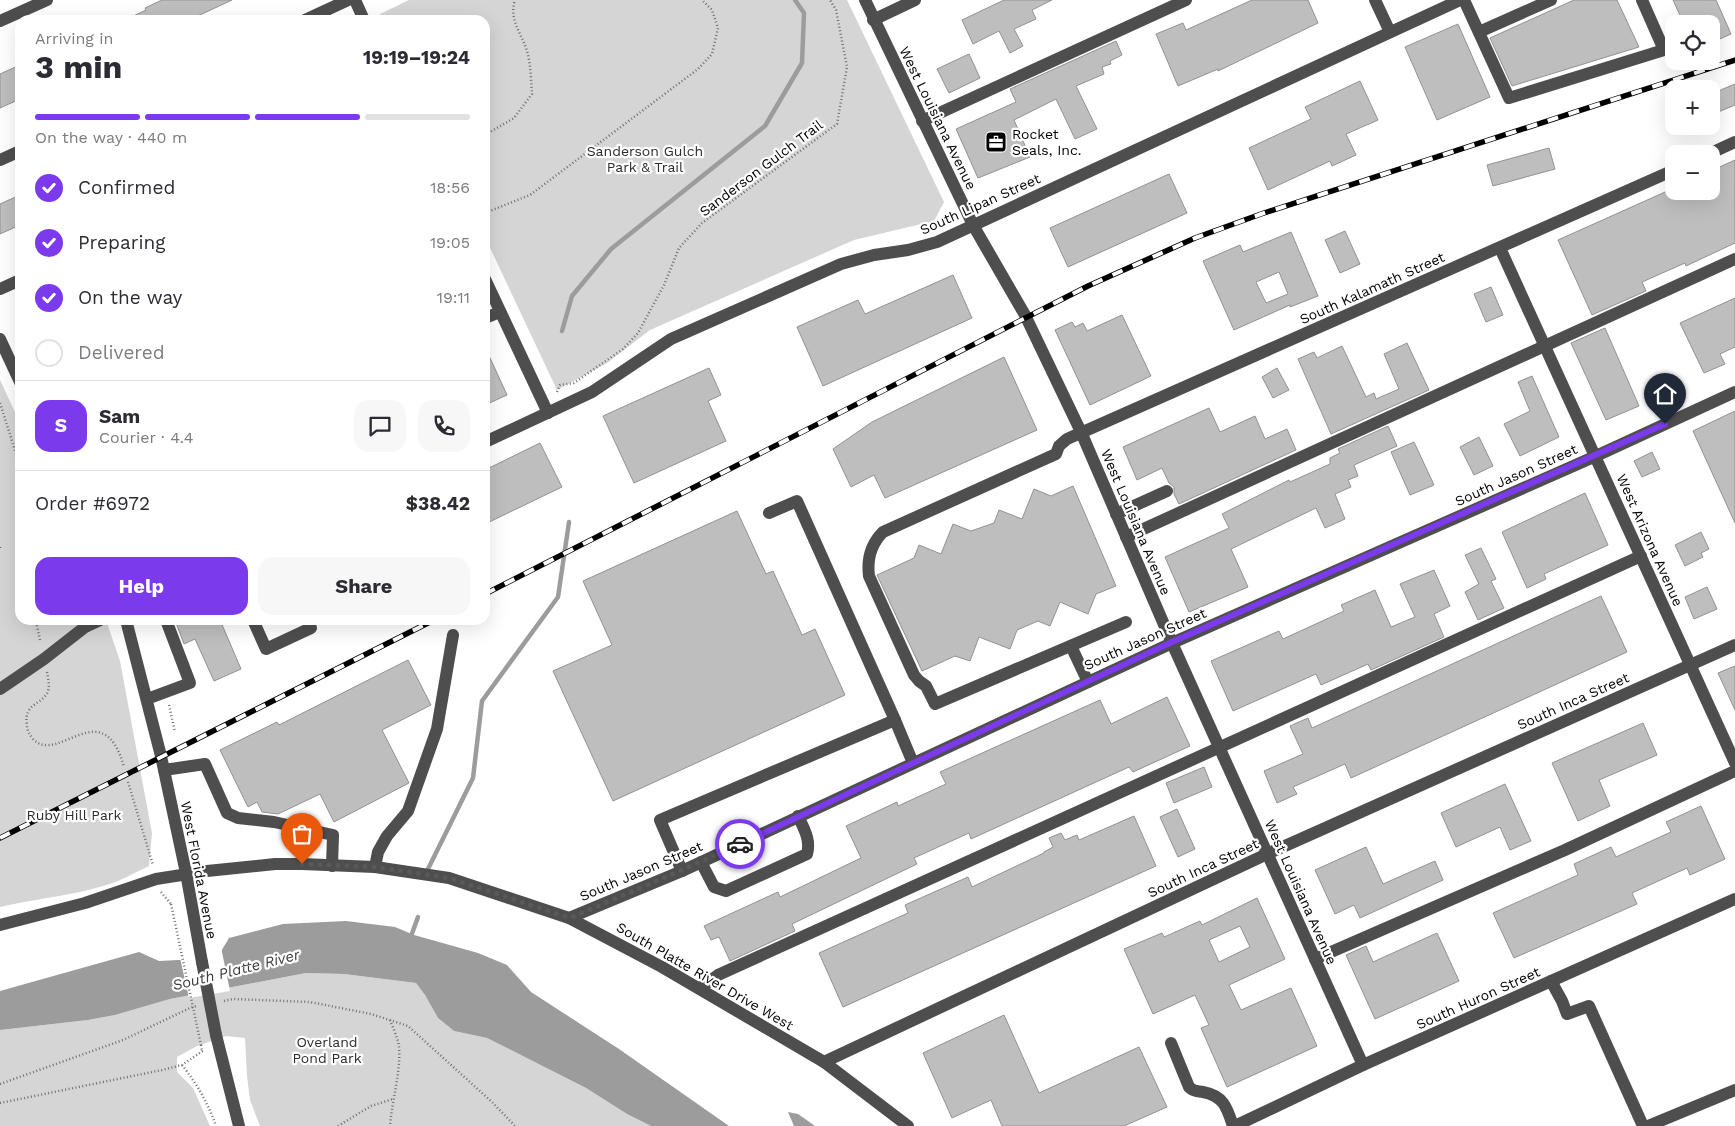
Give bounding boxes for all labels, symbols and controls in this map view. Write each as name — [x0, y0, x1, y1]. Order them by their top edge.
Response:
map controls — [1665, 15, 1720, 200]
button: locate — [1665, 15, 1720, 70]
text: Arriving in — [35, 29, 113, 48]
street label: West Louisiana Avenue — [896, 44, 980, 192]
text: 19:19–19:24 — [363, 46, 470, 69]
text: 3 min — [35, 48, 122, 86]
button: + — [1665, 80, 1720, 135]
street label: Sanderson Gulch Trail — [696, 116, 826, 219]
place label: Rocket Seals, Inc. — [1012, 126, 1081, 158]
text: On the way · 440 m — [35, 128, 187, 147]
office icon: Rocket Seals, Inc. — [984, 130, 1008, 154]
park label: Sanderson Gulch Park & Trail — [587, 143, 703, 175]
button: − — [1665, 145, 1720, 200]
street label: South Lipan Street — [918, 170, 1043, 238]
icon: check — [35, 174, 63, 202]
text: Confirmed — [78, 176, 175, 199]
text: 18:56 — [430, 178, 470, 197]
icon: check — [35, 229, 63, 257]
text: Preparing — [78, 231, 165, 254]
text: 19:05 — [430, 233, 470, 252]
street label: South Kalamath Street — [1297, 249, 1447, 327]
icon: check — [35, 284, 63, 312]
text: On the way — [78, 286, 182, 309]
text: 19:11 — [437, 288, 470, 307]
text: Delivered — [78, 341, 165, 364]
pin — [1644, 373, 1686, 424]
icon: home — [1651, 380, 1679, 408]
button: chat — [354, 400, 406, 452]
button: phone — [418, 400, 470, 452]
text: Sam — [99, 405, 140, 428]
text: S — [55, 414, 67, 437]
text: Courier · 4.4 — [99, 428, 194, 447]
street label: South Jason Street — [1452, 441, 1580, 509]
street label: West Louisiana Avenue — [1098, 447, 1174, 597]
street label: West Arizona Avenue — [1614, 471, 1686, 609]
text: Order #6972 — [35, 492, 150, 515]
text: $38.42 — [406, 492, 470, 515]
button: Help — [35, 557, 248, 615]
button: Share — [258, 557, 470, 615]
street label: South Jason Street — [1081, 605, 1209, 673]
street label: South Inca Street — [1515, 669, 1631, 733]
street label: West Florida Avenue — [178, 800, 220, 940]
park label: Ruby Hill Park — [27, 807, 122, 823]
pin — [281, 813, 323, 864]
street label: West Louisiana Avenue — [1262, 817, 1340, 967]
courier — [715, 819, 765, 869]
icon: bag — [288, 820, 316, 848]
icon: car — [726, 830, 754, 858]
street label: South Inca Street — [1145, 835, 1261, 901]
street label: South Jason Street — [577, 838, 705, 904]
street label: South Platte River Drive West — [614, 919, 796, 1033]
water label: South Platte River — [171, 945, 303, 994]
street label: South Huron Street — [1414, 963, 1542, 1032]
park label: Overland Pond Park — [292, 1034, 362, 1066]

